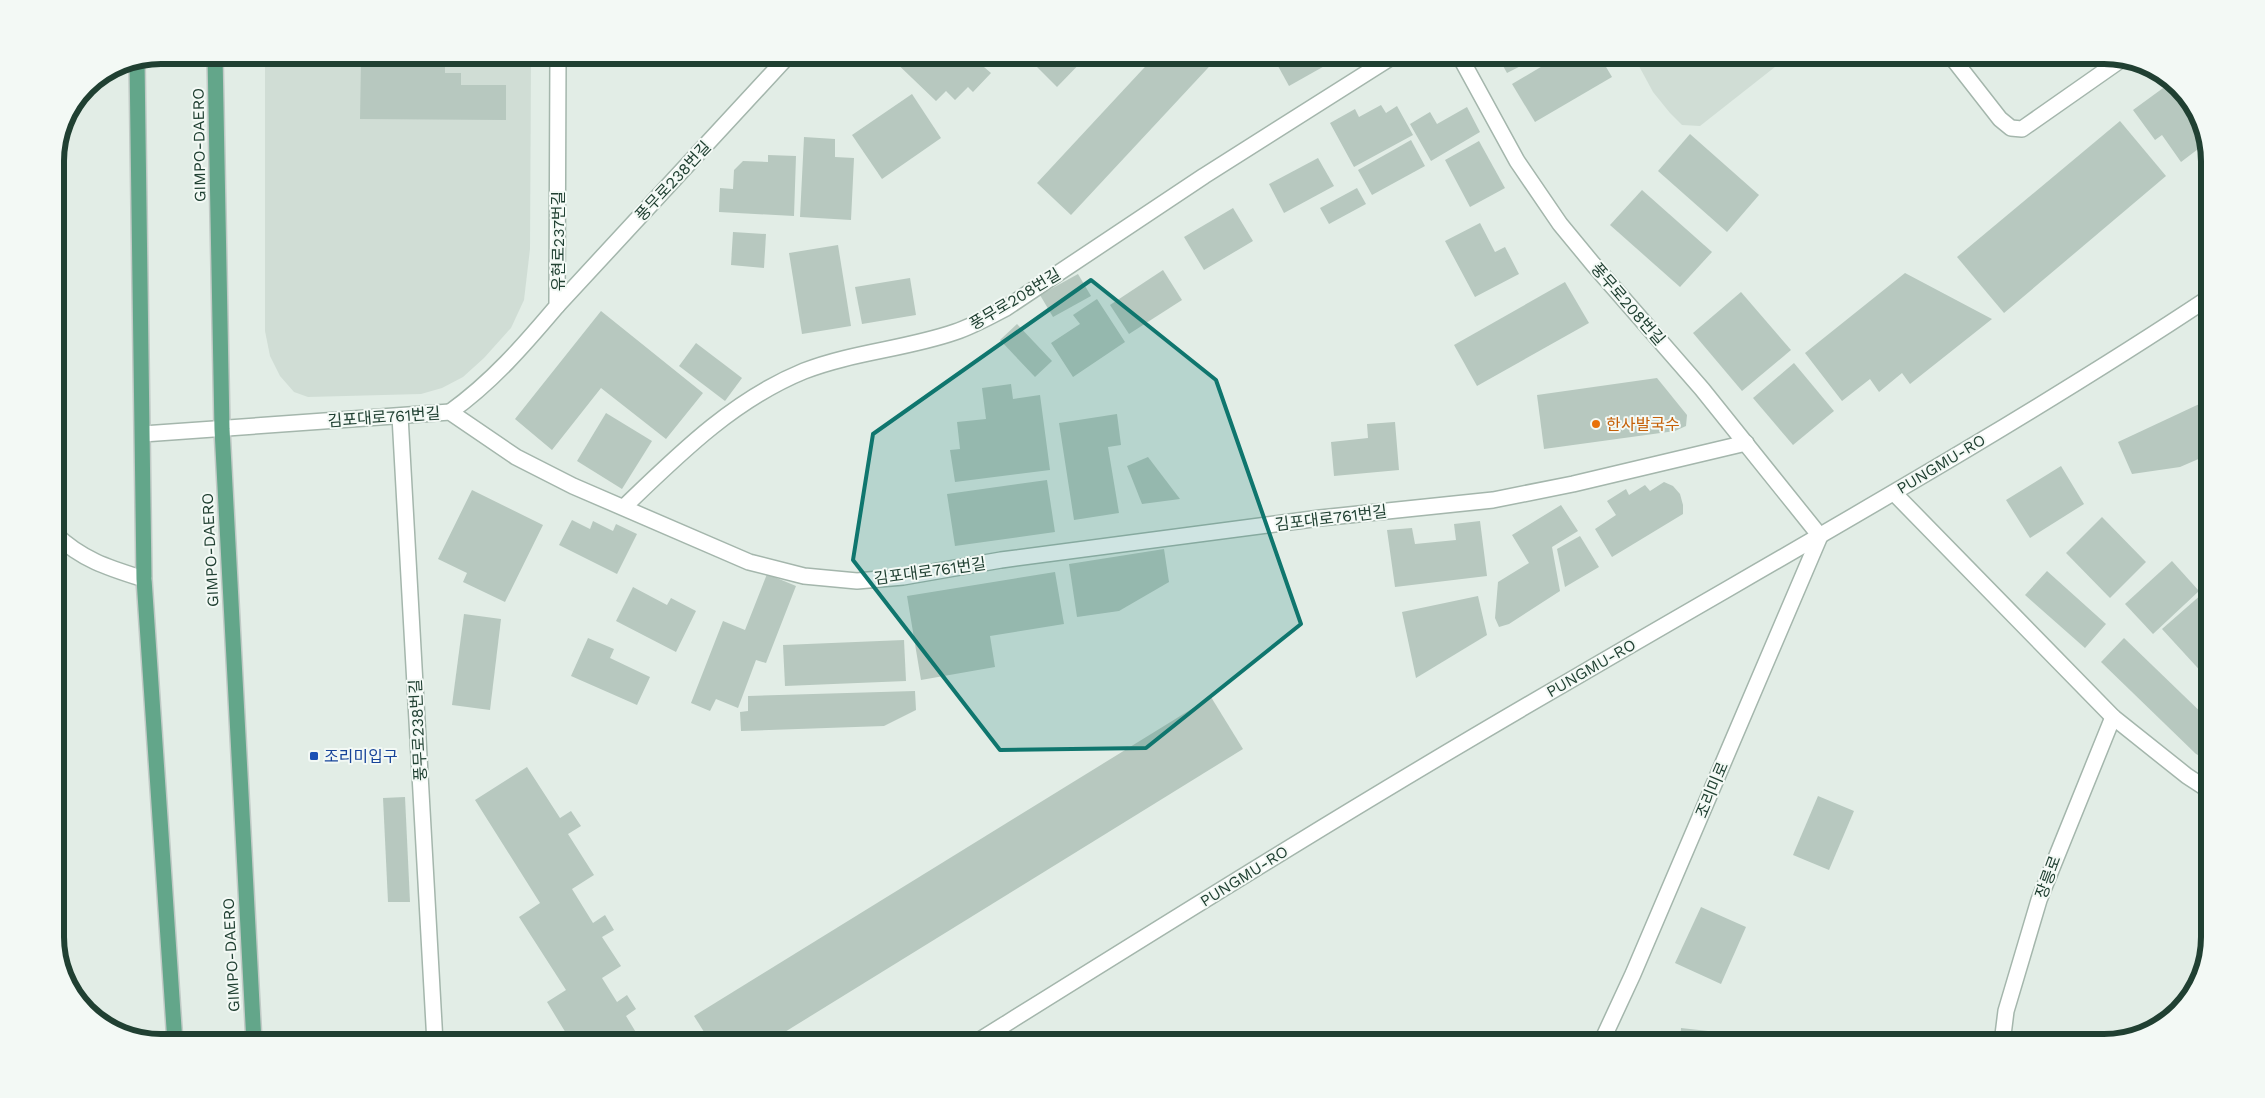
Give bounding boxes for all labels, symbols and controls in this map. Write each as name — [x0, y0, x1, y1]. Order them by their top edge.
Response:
street label: GIMPO-DAERO — [189, 88, 209, 202]
street label: 풍무로238번길 — [631, 137, 715, 225]
street label: 유현로237번길 — [549, 191, 568, 291]
street label: 풍무로208번길 — [1587, 259, 1669, 349]
street label: 풍무로208번길 — [966, 264, 1064, 334]
street label: 김포대로761번길 — [327, 404, 441, 430]
place label: 한사발국수 — [1606, 415, 1680, 434]
marker: 한사발국수 — [1590, 418, 1602, 430]
street label: PUNGMU-RO — [1893, 430, 1989, 498]
street label: GIMPO-DAERO — [198, 492, 222, 608]
street label: 김포대로761번길 — [1274, 502, 1388, 534]
street label: 김포대로761번길 — [873, 554, 987, 588]
street label: PUNGMU-RO — [1543, 635, 1639, 701]
street label: 풍무로238번길 — [406, 679, 430, 781]
place label: 조리미입구 — [324, 747, 398, 766]
marker: 조리미입구 — [308, 750, 320, 762]
street label: 조리미로 — [1692, 759, 1732, 821]
street label: PUNGMU-RO — [1197, 841, 1291, 911]
street label: 장릉로 — [2032, 853, 2065, 901]
street label: GIMPO-DAERO — [219, 897, 243, 1013]

